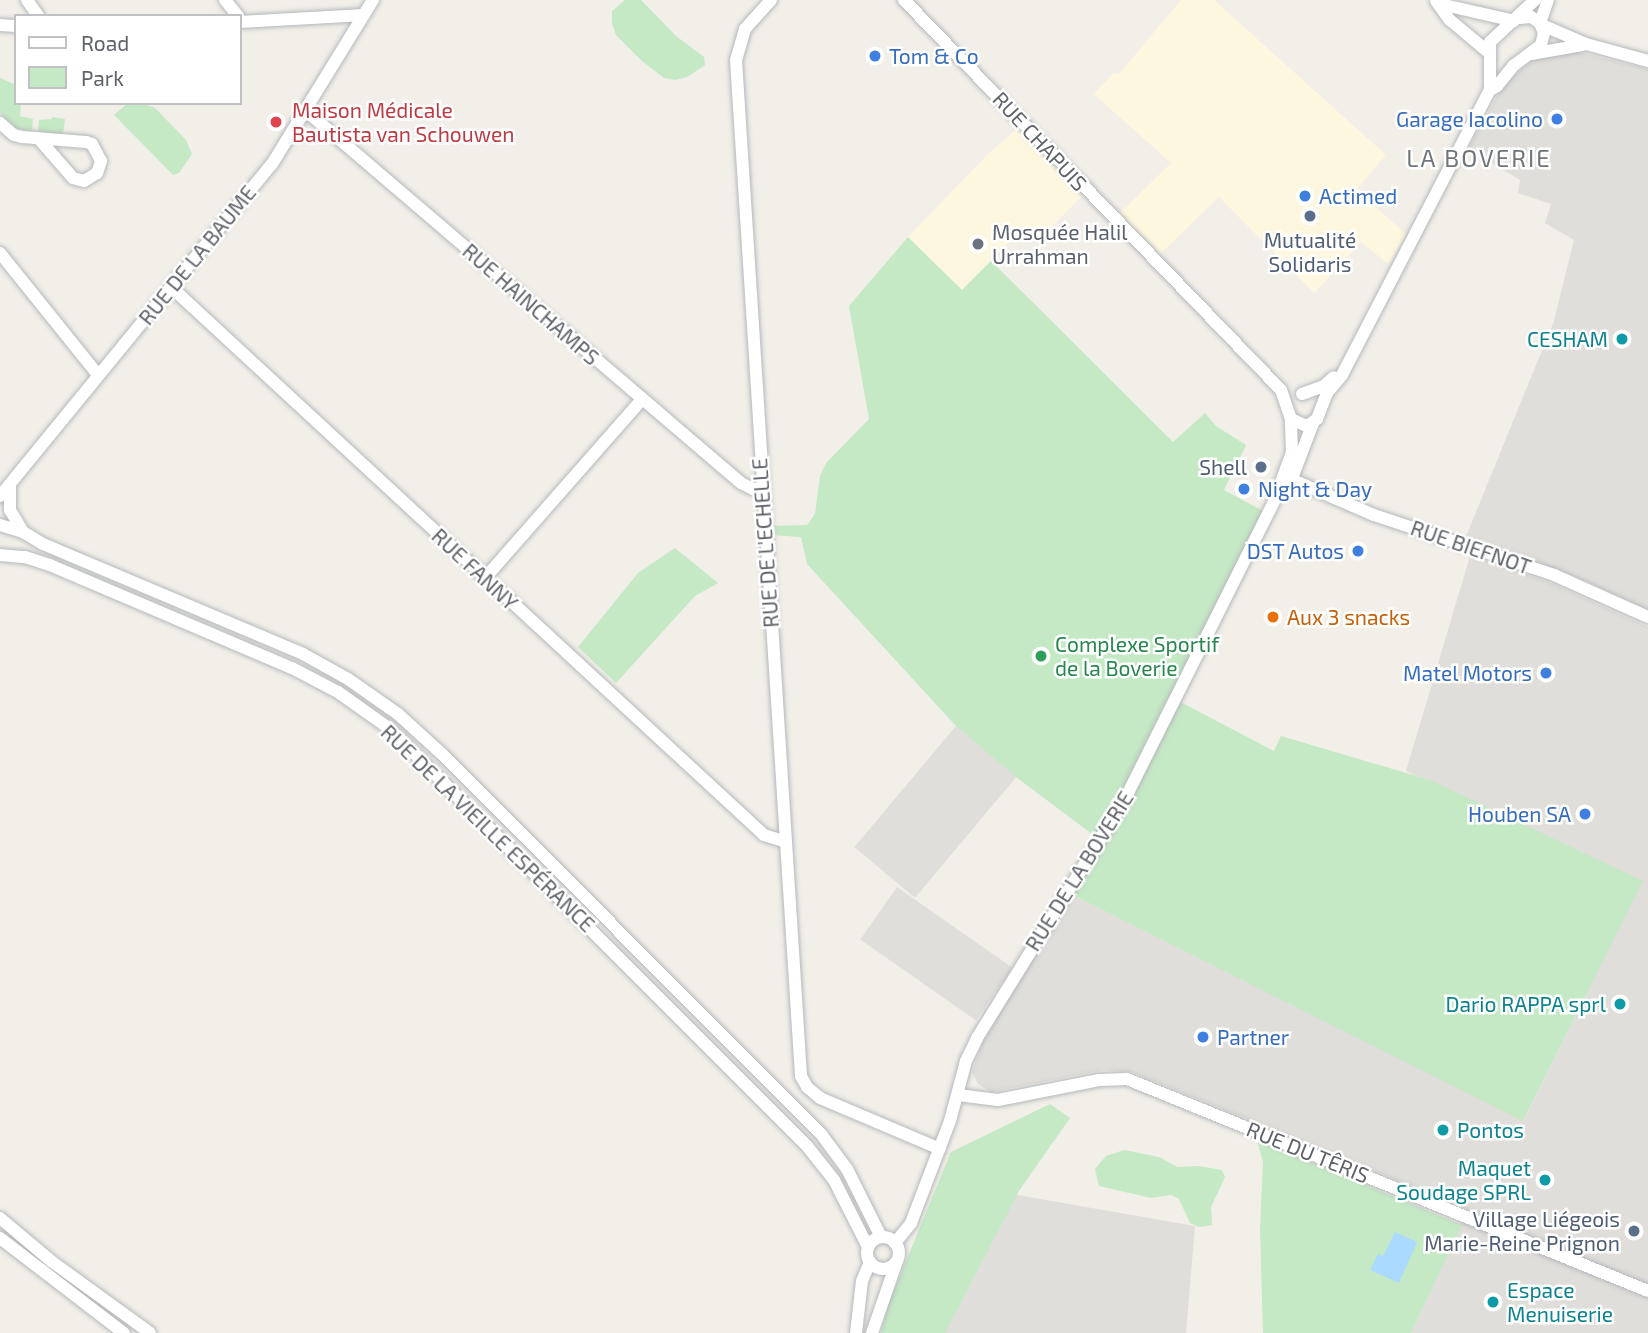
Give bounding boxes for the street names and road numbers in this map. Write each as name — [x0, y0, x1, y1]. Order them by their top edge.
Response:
street label: RUE CHAPUIS — [988, 86, 1092, 196]
street label: RUE DE LA BAUME — [133, 180, 261, 330]
street label: RUE HAINCHAMPS — [458, 238, 604, 370]
street label: RUE DE L'ECHELLE — [747, 457, 783, 629]
street label: RUE BIEFNOT — [1407, 515, 1535, 579]
street label: RUE FANNY — [427, 523, 523, 615]
street label: RUE DE LA VIEILLE ESPÉRANCE — [376, 719, 600, 937]
street label: RUE DE LA BOVERIE — [1020, 786, 1138, 956]
street label: RUE DU TÊRIS — [1243, 1116, 1373, 1188]

